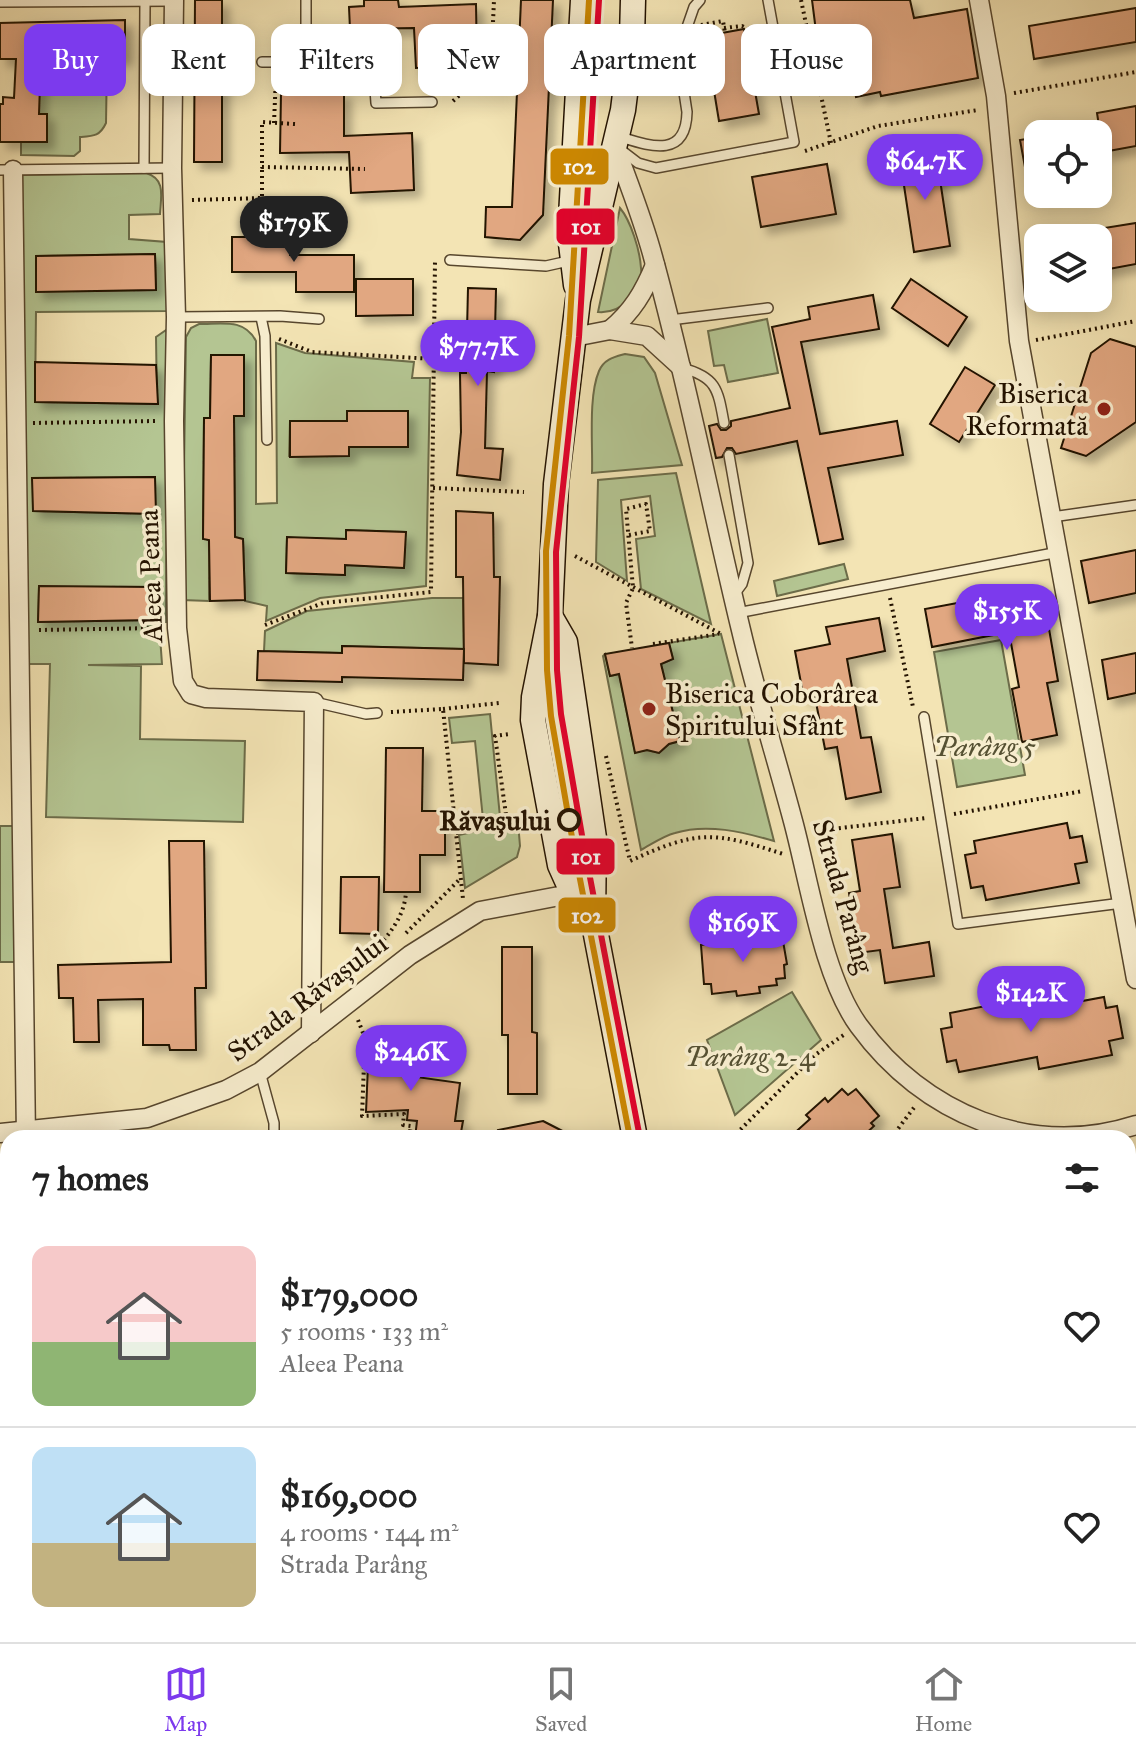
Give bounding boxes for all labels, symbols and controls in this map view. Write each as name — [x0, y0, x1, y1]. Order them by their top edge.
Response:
chip: Buy — [24, 24, 126, 96]
chip: Rent — [142, 24, 255, 96]
chip: Filters — [271, 24, 402, 96]
chip: New — [418, 24, 528, 96]
chip: Apartment — [544, 24, 725, 96]
chip: House — [741, 24, 872, 96]
map controls — [1024, 120, 1112, 312]
button: locate — [1024, 120, 1112, 208]
pin: $64.7K — [860, 134, 990, 202]
text: $64.7K — [885, 144, 965, 176]
line badge: 102 — [549, 147, 610, 186]
text: 102 — [563, 153, 596, 180]
pin: $179K — [238, 196, 350, 264]
text: $179K — [258, 206, 330, 238]
line badge: 101 — [555, 207, 616, 246]
text: 101 — [571, 213, 601, 240]
button: layers — [1024, 224, 1112, 312]
pin: $77.7K — [413, 320, 543, 388]
text: $77.7K — [438, 330, 518, 362]
place label: Biserica Reformată — [966, 376, 1088, 443]
marker: Biserica Reformată — [1095, 400, 1113, 418]
street label: Aleea Peana — [131, 509, 170, 644]
pin: $155K — [951, 584, 1063, 652]
text: $155K — [973, 594, 1041, 626]
place label: Biserica Coborârea Spiritului Sfânt — [665, 676, 878, 743]
marker: Biserica Coborârea Spiritului Sfânt — [640, 700, 658, 718]
park label: Parâng 5 — [934, 729, 1036, 764]
place label: Răvașului — [439, 803, 551, 838]
marker: Răvașului — [558, 809, 580, 831]
street label: Strada Parâng — [805, 815, 882, 978]
line badge: 101 — [555, 837, 616, 876]
text: 101 — [571, 843, 601, 870]
line badge: 102 — [557, 896, 617, 934]
pin: $169K — [687, 896, 799, 964]
text: 102 — [571, 902, 604, 929]
text: $169K — [707, 906, 779, 938]
street label: Strada Răvașului — [220, 926, 395, 1069]
pin: $142K — [975, 966, 1087, 1034]
text: $142K — [995, 976, 1067, 1008]
pin: $246K — [355, 1025, 467, 1093]
text: $246K — [374, 1035, 448, 1067]
park label: Parâng 2-4 — [685, 1039, 815, 1074]
icon: filters — [1060, 1156, 1104, 1200]
text: 7 homes — [32, 1158, 149, 1199]
text: $179,000 — [280, 1274, 418, 1315]
icon: home — [96, 1278, 192, 1374]
icon: heart — [1060, 1304, 1104, 1348]
text: 5 rooms · 133 m² — [280, 1315, 448, 1347]
text: Aleea Peana — [280, 1347, 404, 1379]
text: $169,000 — [280, 1475, 418, 1516]
icon: home — [96, 1479, 192, 1575]
icon: heart — [1060, 1505, 1104, 1549]
text: 4 rooms · 144 m² — [280, 1516, 459, 1548]
text: Strada Parâng — [280, 1548, 427, 1580]
tab: Map — [164, 1662, 208, 1737]
tab: Saved — [535, 1662, 587, 1737]
tab: Home — [915, 1662, 972, 1737]

